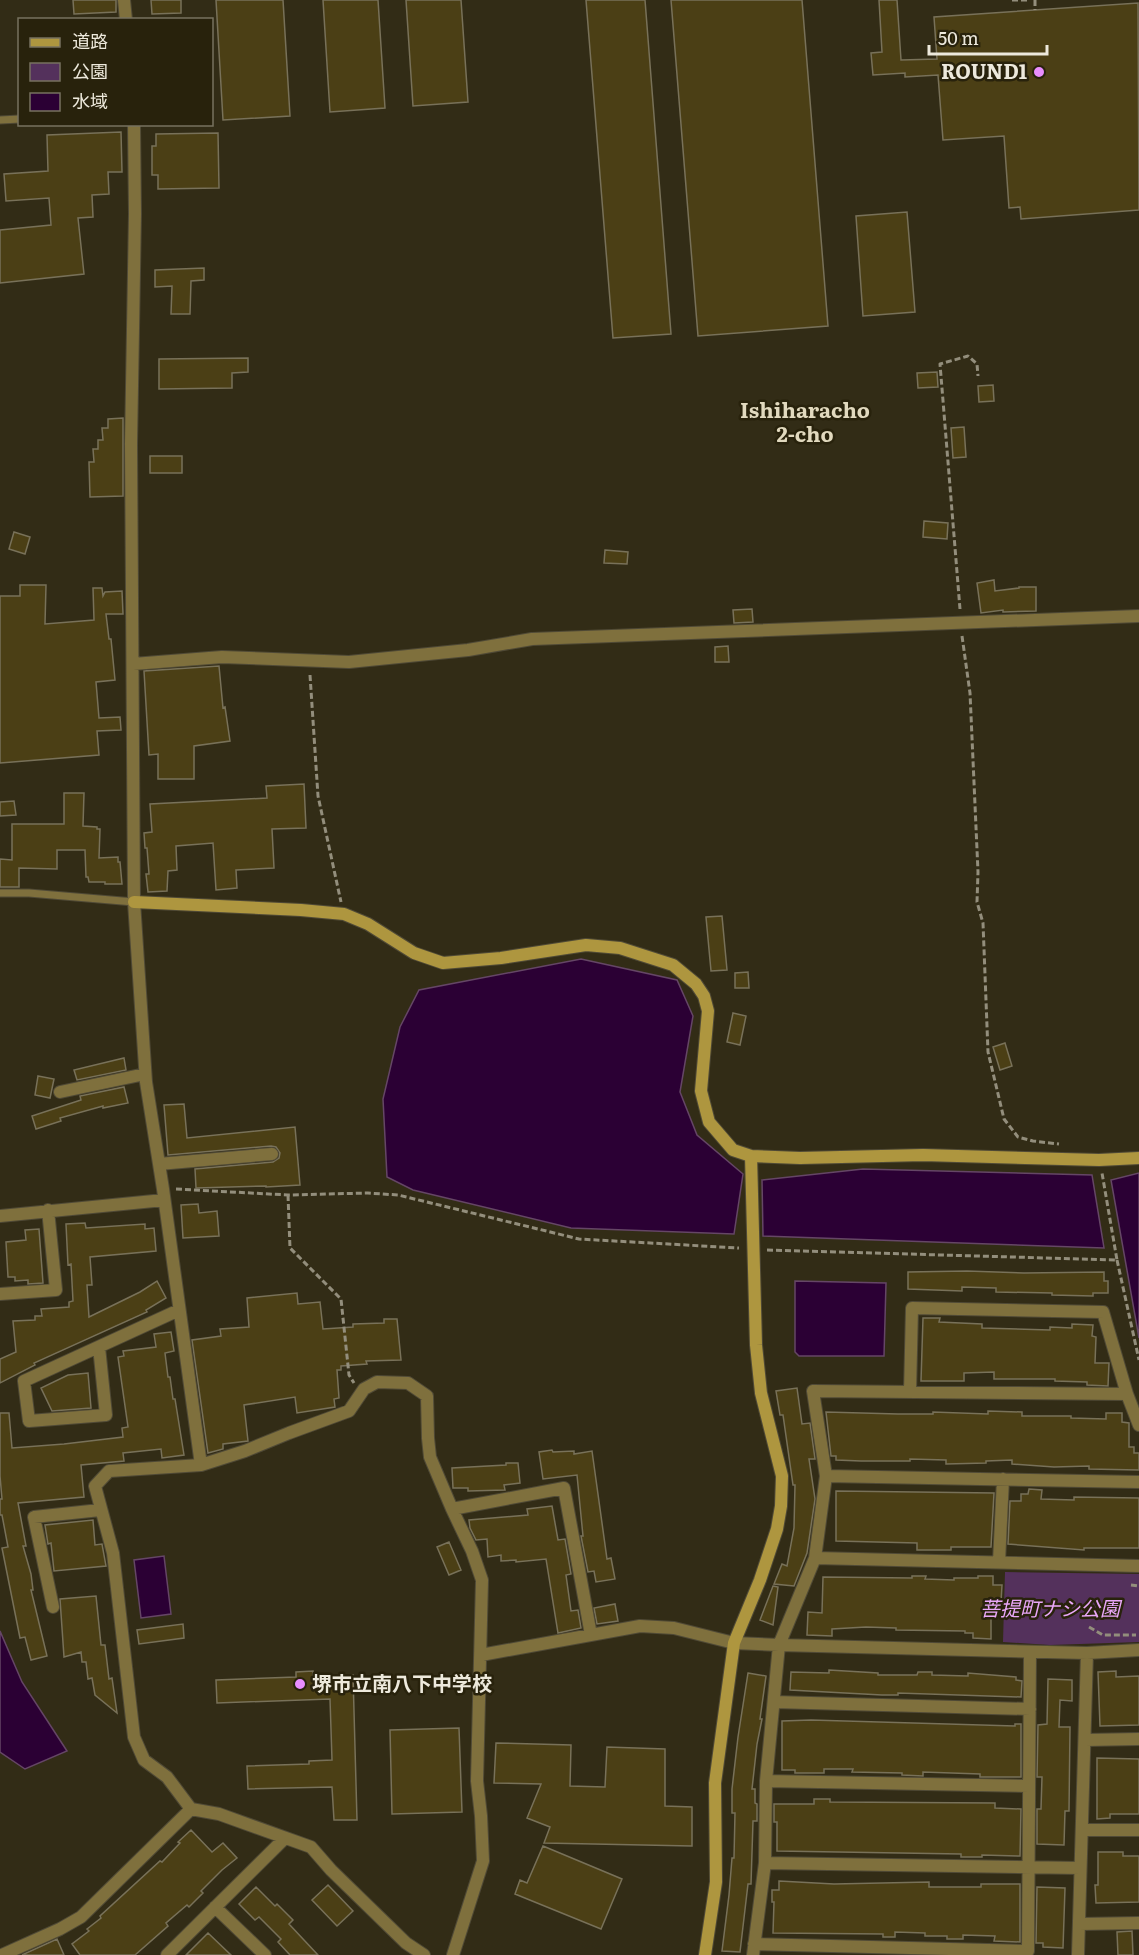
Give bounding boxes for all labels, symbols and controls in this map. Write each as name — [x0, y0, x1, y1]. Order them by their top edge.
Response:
legend — [18, 18, 213, 126]
scale bar — [929, 18, 1048, 56]
text: 50 m — [938, 24, 979, 51]
text: 道路 — [72, 27, 108, 54]
place label: ROUND1 — [941, 55, 1027, 85]
text: 公園 — [72, 57, 108, 84]
marker: ROUND1 — [1032, 65, 1046, 79]
text: 水域 — [72, 87, 108, 114]
district label: Ishiharacho 2-cho — [740, 393, 870, 448]
park label: 菩提町ナシ公園 — [980, 1592, 1123, 1622]
place label: 堺市立南八下中学校 — [312, 1667, 492, 1697]
marker: 堺市立南八下中学校 — [293, 1677, 307, 1691]

